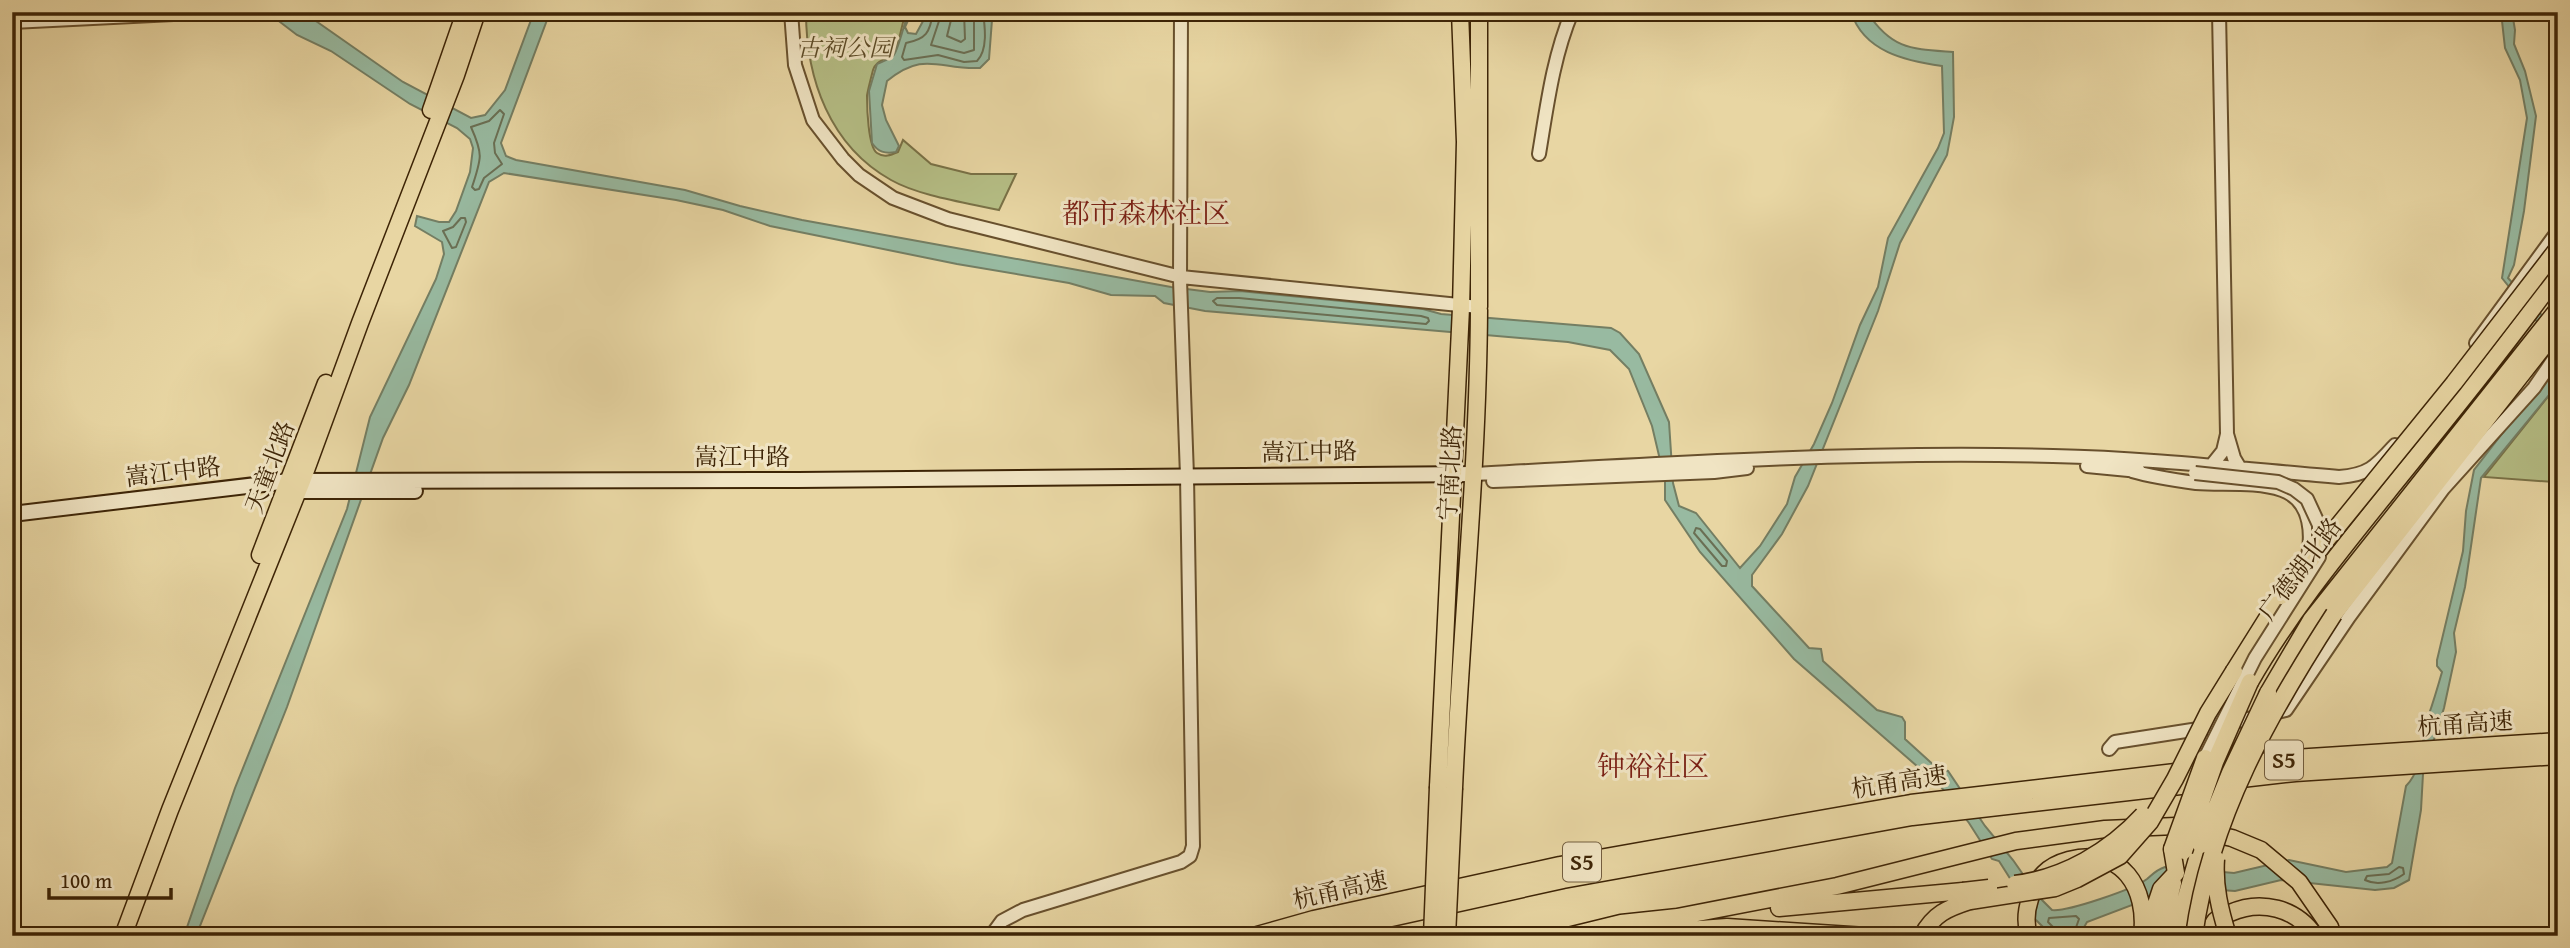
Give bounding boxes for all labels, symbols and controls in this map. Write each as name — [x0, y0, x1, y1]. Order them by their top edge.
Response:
park label: 古祠公园 — [797, 30, 897, 65]
district label: 都市森林社区 — [1062, 192, 1230, 233]
street label: 天童北路 — [236, 416, 303, 518]
street label: 宁南北路 — [1430, 424, 1469, 522]
street label: 嵩江中路 — [1261, 433, 1357, 470]
street label: 嵩江中路 — [694, 439, 790, 474]
street label: 嵩江中路 — [123, 448, 223, 495]
street label: 广德湖北路 — [2250, 510, 2350, 627]
street label: 杭甬高速 — [2416, 703, 2514, 744]
road number: S5 — [2265, 740, 2303, 780]
district label: 钟裕社区 — [1597, 745, 1709, 786]
street label: 杭甬高速 — [1849, 757, 1949, 806]
road number: S5 — [1563, 842, 1601, 882]
scale bar — [49, 857, 172, 901]
street label: 杭甬高速 — [1289, 862, 1391, 917]
text: 100 m — [60, 865, 112, 896]

